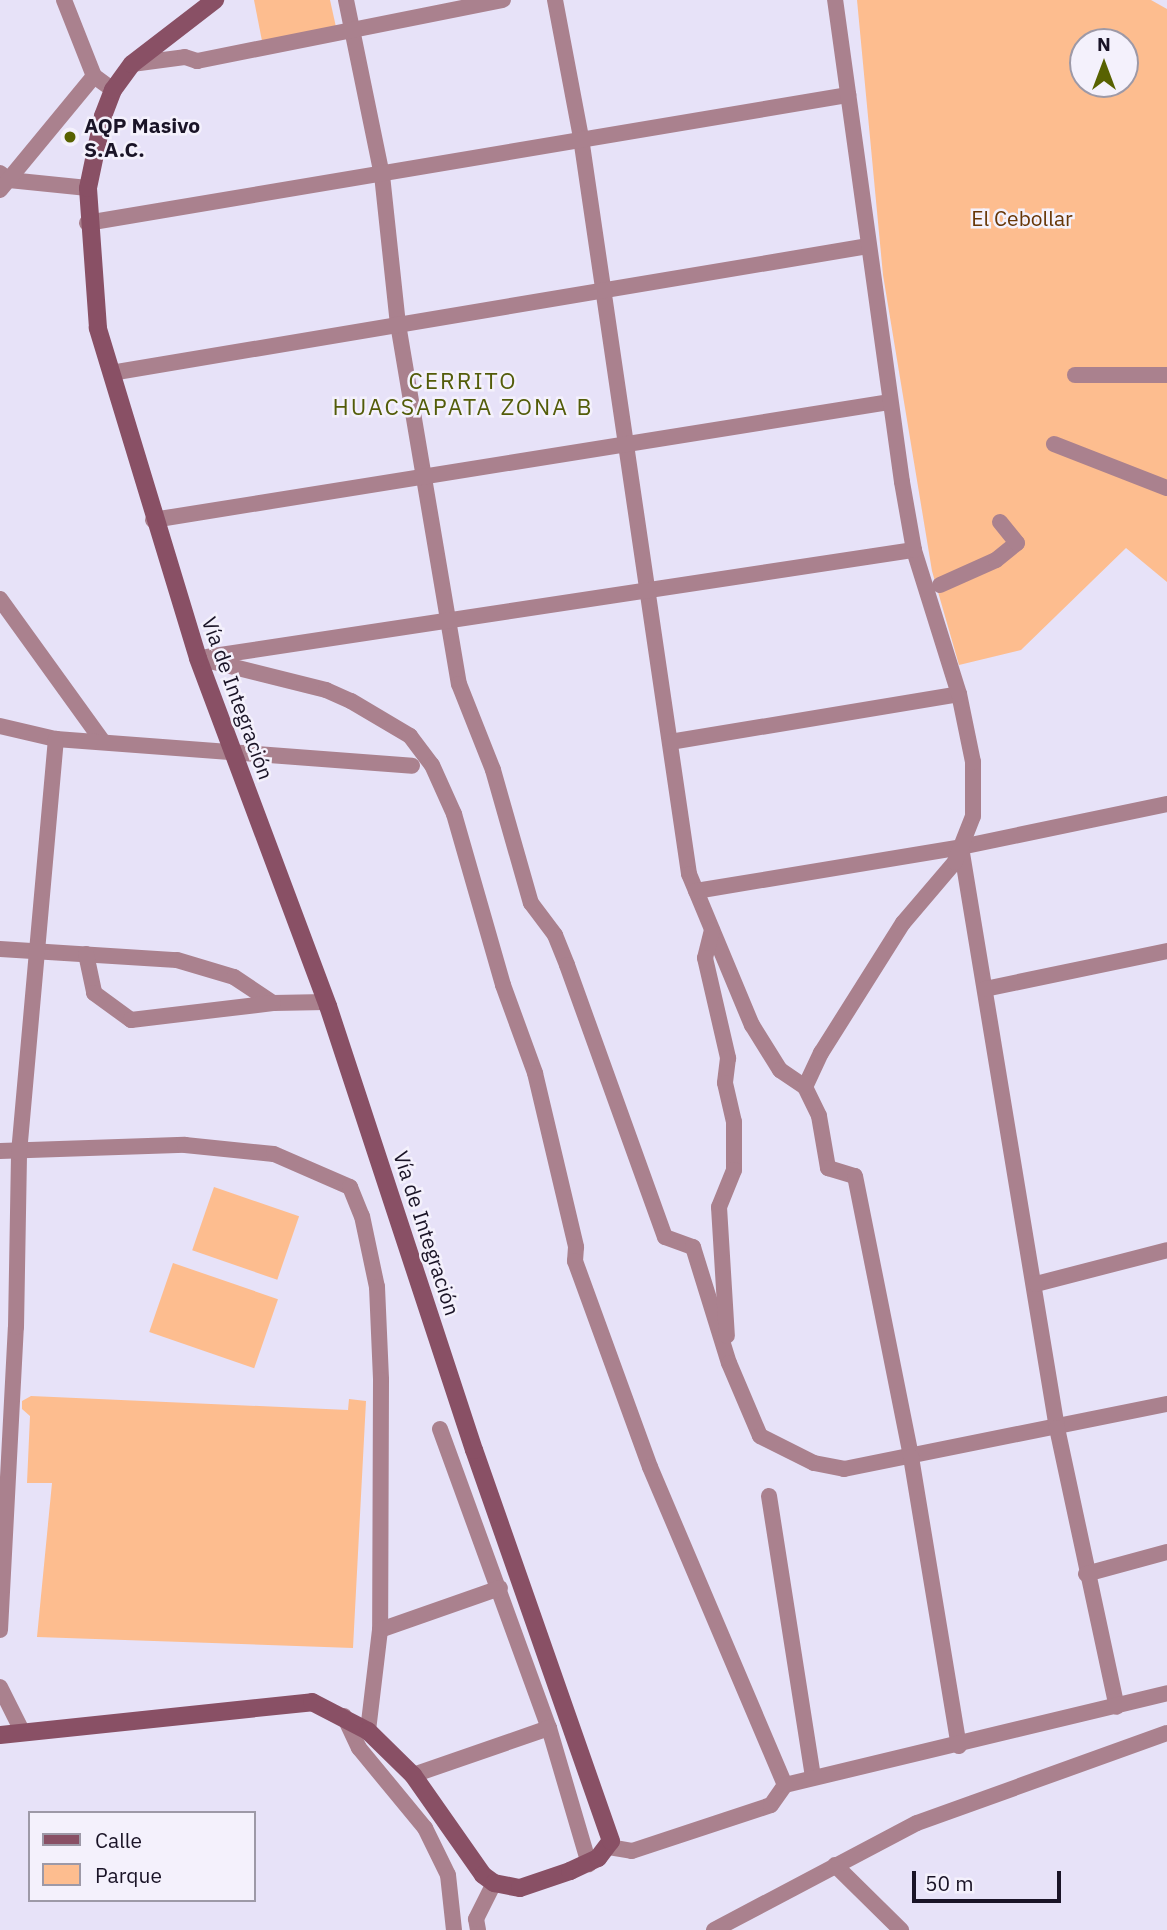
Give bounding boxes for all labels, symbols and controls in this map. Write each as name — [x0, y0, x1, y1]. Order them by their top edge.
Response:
north arrow — [1069, 28, 1139, 98]
text: N — [1097, 32, 1111, 56]
place label: AQP Masivo S.A.C. — [84, 112, 200, 162]
marker: AQP Masivo S.A.C. — [62, 129, 78, 145]
park label: El Cebollar — [971, 205, 1073, 231]
district label: CERRITO HUACSAPATA ZONA B — [335, 366, 591, 420]
street label: Vía de Integración — [197, 613, 279, 783]
street label: Vía de Integración — [389, 1148, 465, 1318]
legend — [28, 1811, 256, 1902]
text: Calle — [95, 1826, 142, 1854]
scale bar — [915, 1856, 1064, 1900]
text: Parque — [95, 1861, 162, 1889]
text: 50 m — [925, 1869, 974, 1897]

